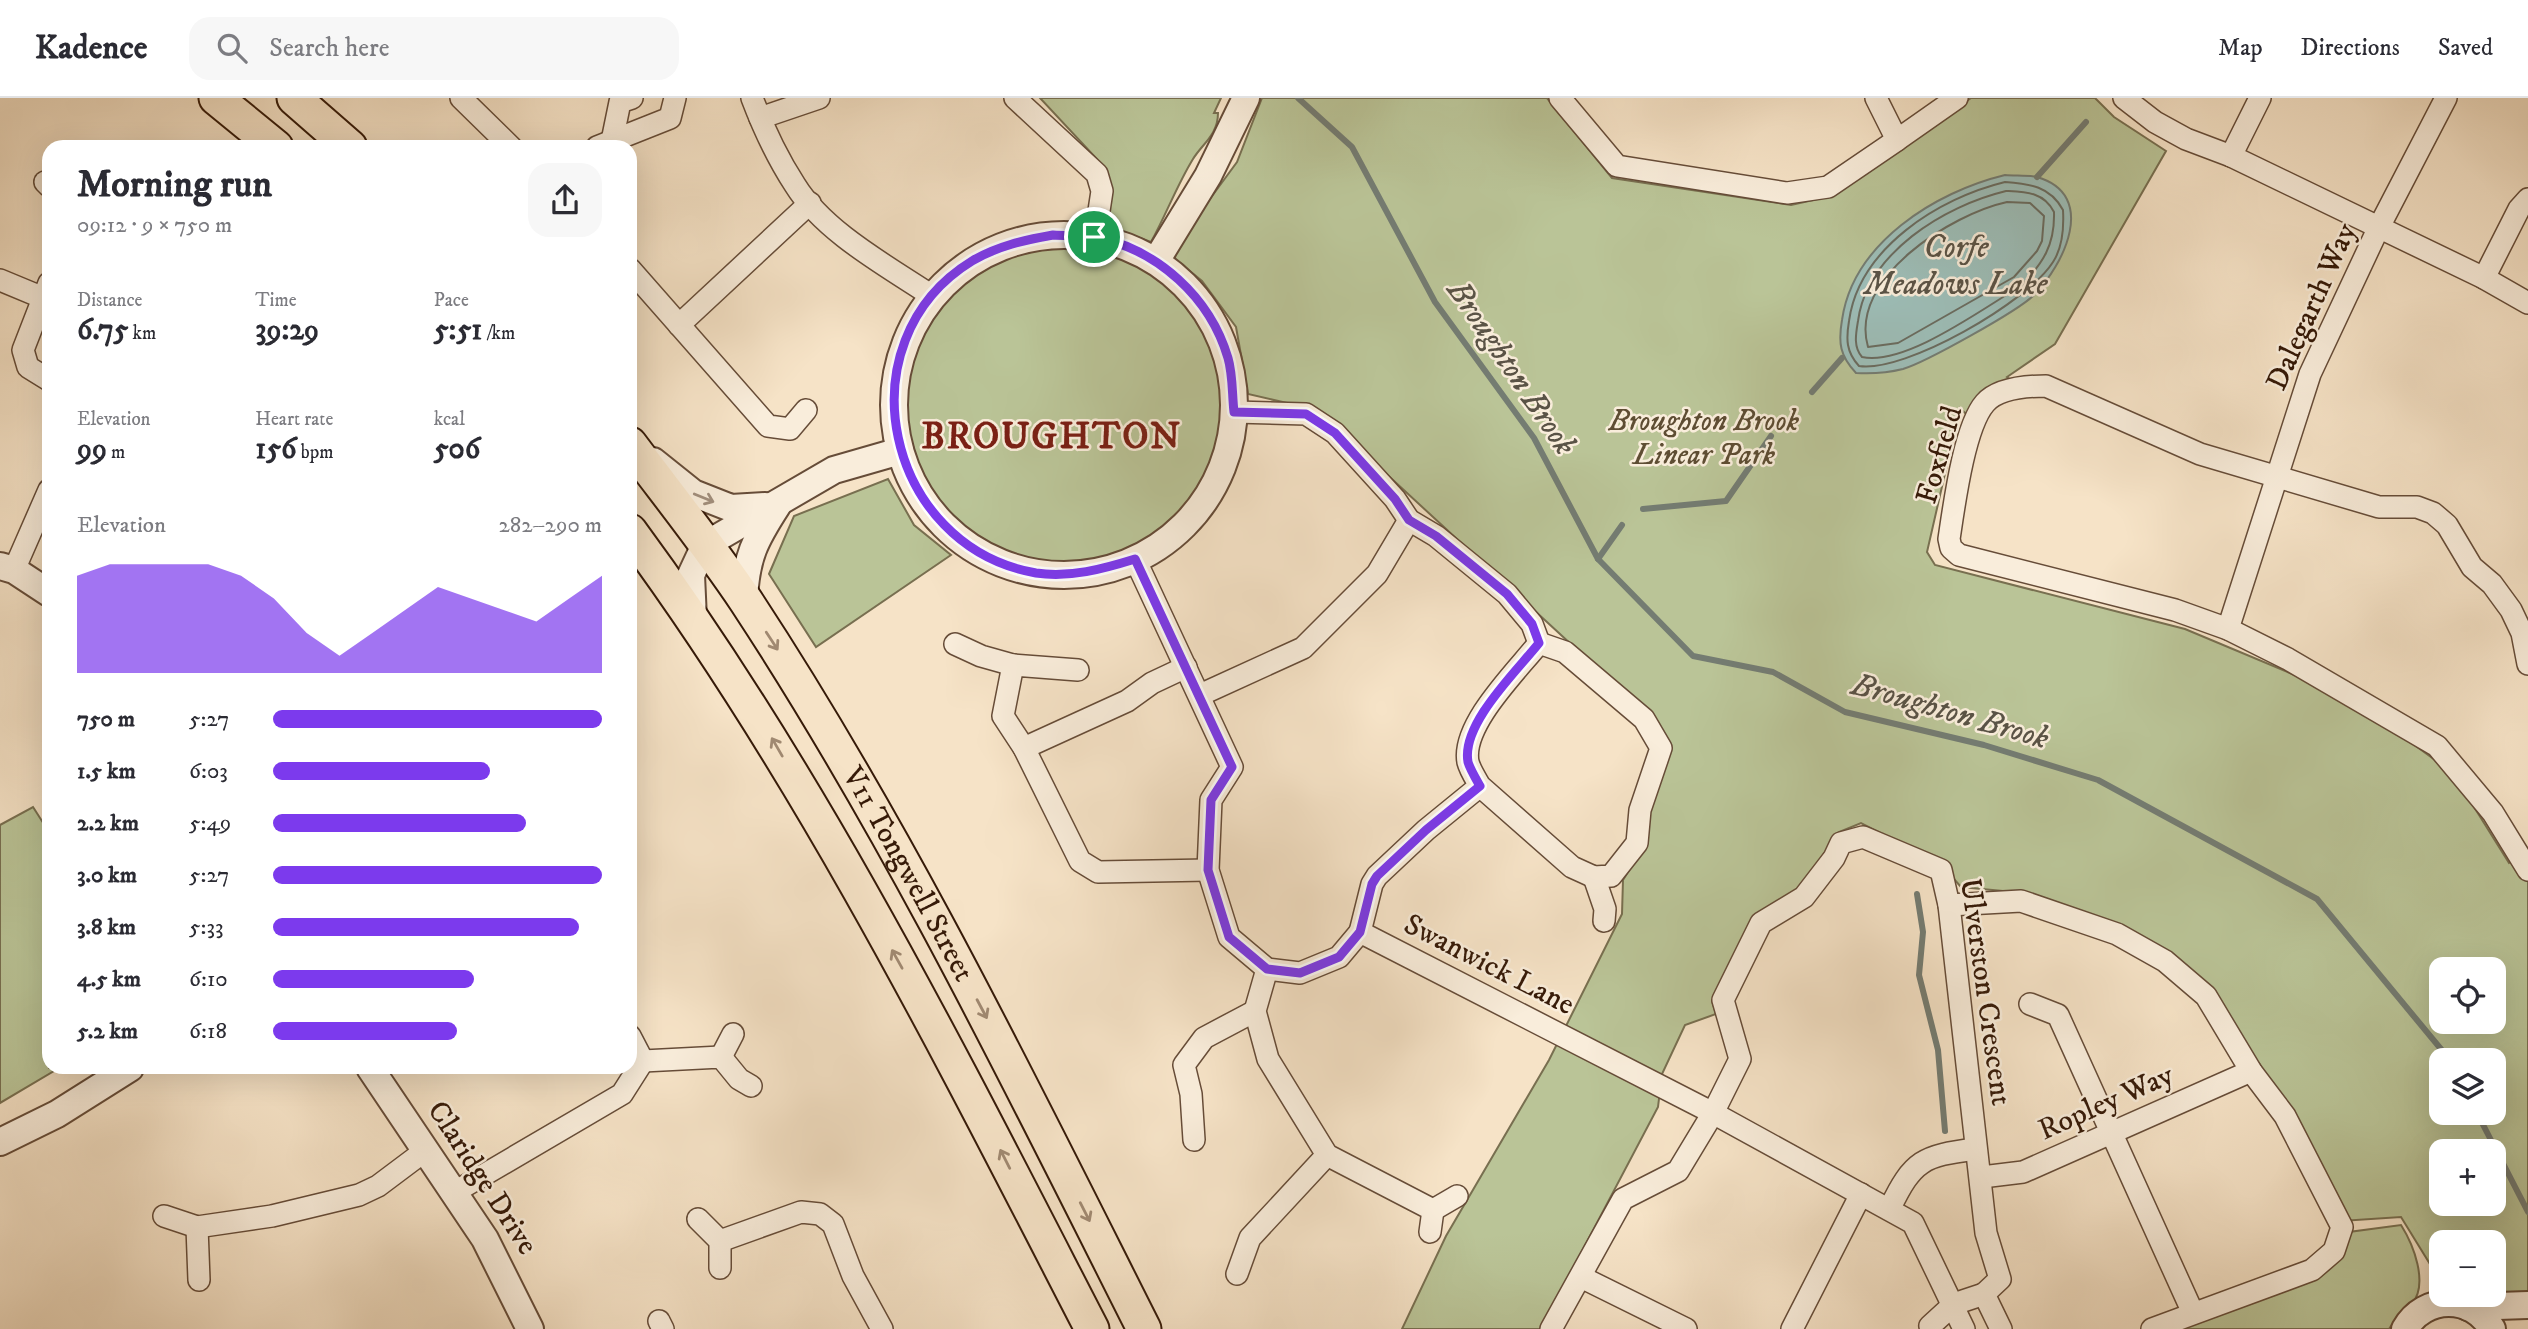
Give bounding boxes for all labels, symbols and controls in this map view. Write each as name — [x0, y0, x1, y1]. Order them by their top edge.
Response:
search box — [189, 17, 679, 80]
text: Kadence — [35, 28, 147, 69]
icon: search — [213, 29, 251, 67]
text: Search here — [269, 32, 390, 65]
text: Map — [2218, 33, 2263, 63]
text: Directions — [2301, 33, 2400, 63]
text: Saved — [2438, 33, 2493, 63]
text: Morning run — [77, 161, 272, 209]
button: share — [528, 163, 602, 237]
pin — [1064, 207, 1124, 267]
text: 09:12 · 9 × 750 m — [77, 211, 232, 240]
street label: Dalegarth Way — [2259, 217, 2366, 396]
icon: arrive — [1075, 218, 1113, 256]
water label: Corfe Meadows Lake — [1863, 228, 2049, 305]
water label: Broughton Brook — [1437, 272, 1585, 464]
text: Distance — [77, 289, 142, 312]
text: Time — [255, 289, 297, 312]
text: Pace — [434, 289, 469, 312]
text: 6.75 — [77, 312, 129, 349]
text: 39:29 — [255, 312, 319, 349]
text: 5:51 — [434, 312, 482, 349]
text: km — [129, 322, 156, 345]
text: /km — [482, 322, 515, 345]
street label: Foxfield — [1908, 402, 1972, 508]
park label: Broughton Brook Linear Park — [1608, 403, 1800, 474]
text: Elevation — [77, 408, 151, 431]
text: Heart rate — [255, 408, 333, 431]
text: kcal — [434, 408, 465, 431]
district label: BROUGHTON — [922, 414, 1182, 461]
text: 99 — [77, 431, 107, 468]
text: 156 — [255, 431, 297, 468]
text: 506 — [434, 431, 480, 468]
text: m — [107, 441, 125, 464]
text: bpm — [297, 441, 333, 464]
one-way arrow — [693, 492, 715, 505]
text: Elevation — [77, 511, 166, 540]
text: 282–290 m — [498, 511, 602, 540]
one-way arrow — [765, 631, 779, 651]
water label: Broughton Brook — [1846, 665, 2054, 759]
text: 750 m — [77, 705, 135, 734]
text: 5:27 — [189, 705, 229, 734]
one-way arrow — [770, 737, 784, 757]
text: 1.5 km — [77, 757, 136, 786]
text: 6:03 — [189, 757, 228, 786]
street label: V11 Tongwell Street — [834, 759, 982, 988]
text: 2.2 km — [77, 809, 139, 838]
text: 5:49 — [189, 809, 231, 838]
text: 3.0 km — [77, 861, 137, 890]
text: 5:27 — [189, 861, 229, 890]
street label: Ulverston Crescent — [1951, 876, 2019, 1108]
street label: Swanwick Lane — [1398, 906, 1580, 1024]
text: 3.8 km — [77, 913, 136, 942]
text: 5:33 — [189, 913, 224, 942]
one-way arrow — [890, 949, 903, 970]
map controls — [2429, 957, 2506, 1307]
button: locate — [2429, 957, 2506, 1034]
text: 4.5 km — [77, 965, 141, 994]
text: 6:10 — [189, 965, 228, 994]
one-way arrow — [976, 998, 990, 1018]
text: 5.2 km — [77, 1017, 138, 1046]
text: 6:18 — [189, 1017, 227, 1046]
button: layers — [2429, 1048, 2506, 1125]
street label: Ropley Way — [2033, 1057, 2180, 1149]
street label: Claridge Drive — [419, 1094, 545, 1262]
button: + — [2429, 1139, 2506, 1216]
one-way arrow — [997, 1149, 1011, 1170]
one-way arrow — [1078, 1201, 1092, 1222]
button: − — [2429, 1230, 2506, 1307]

